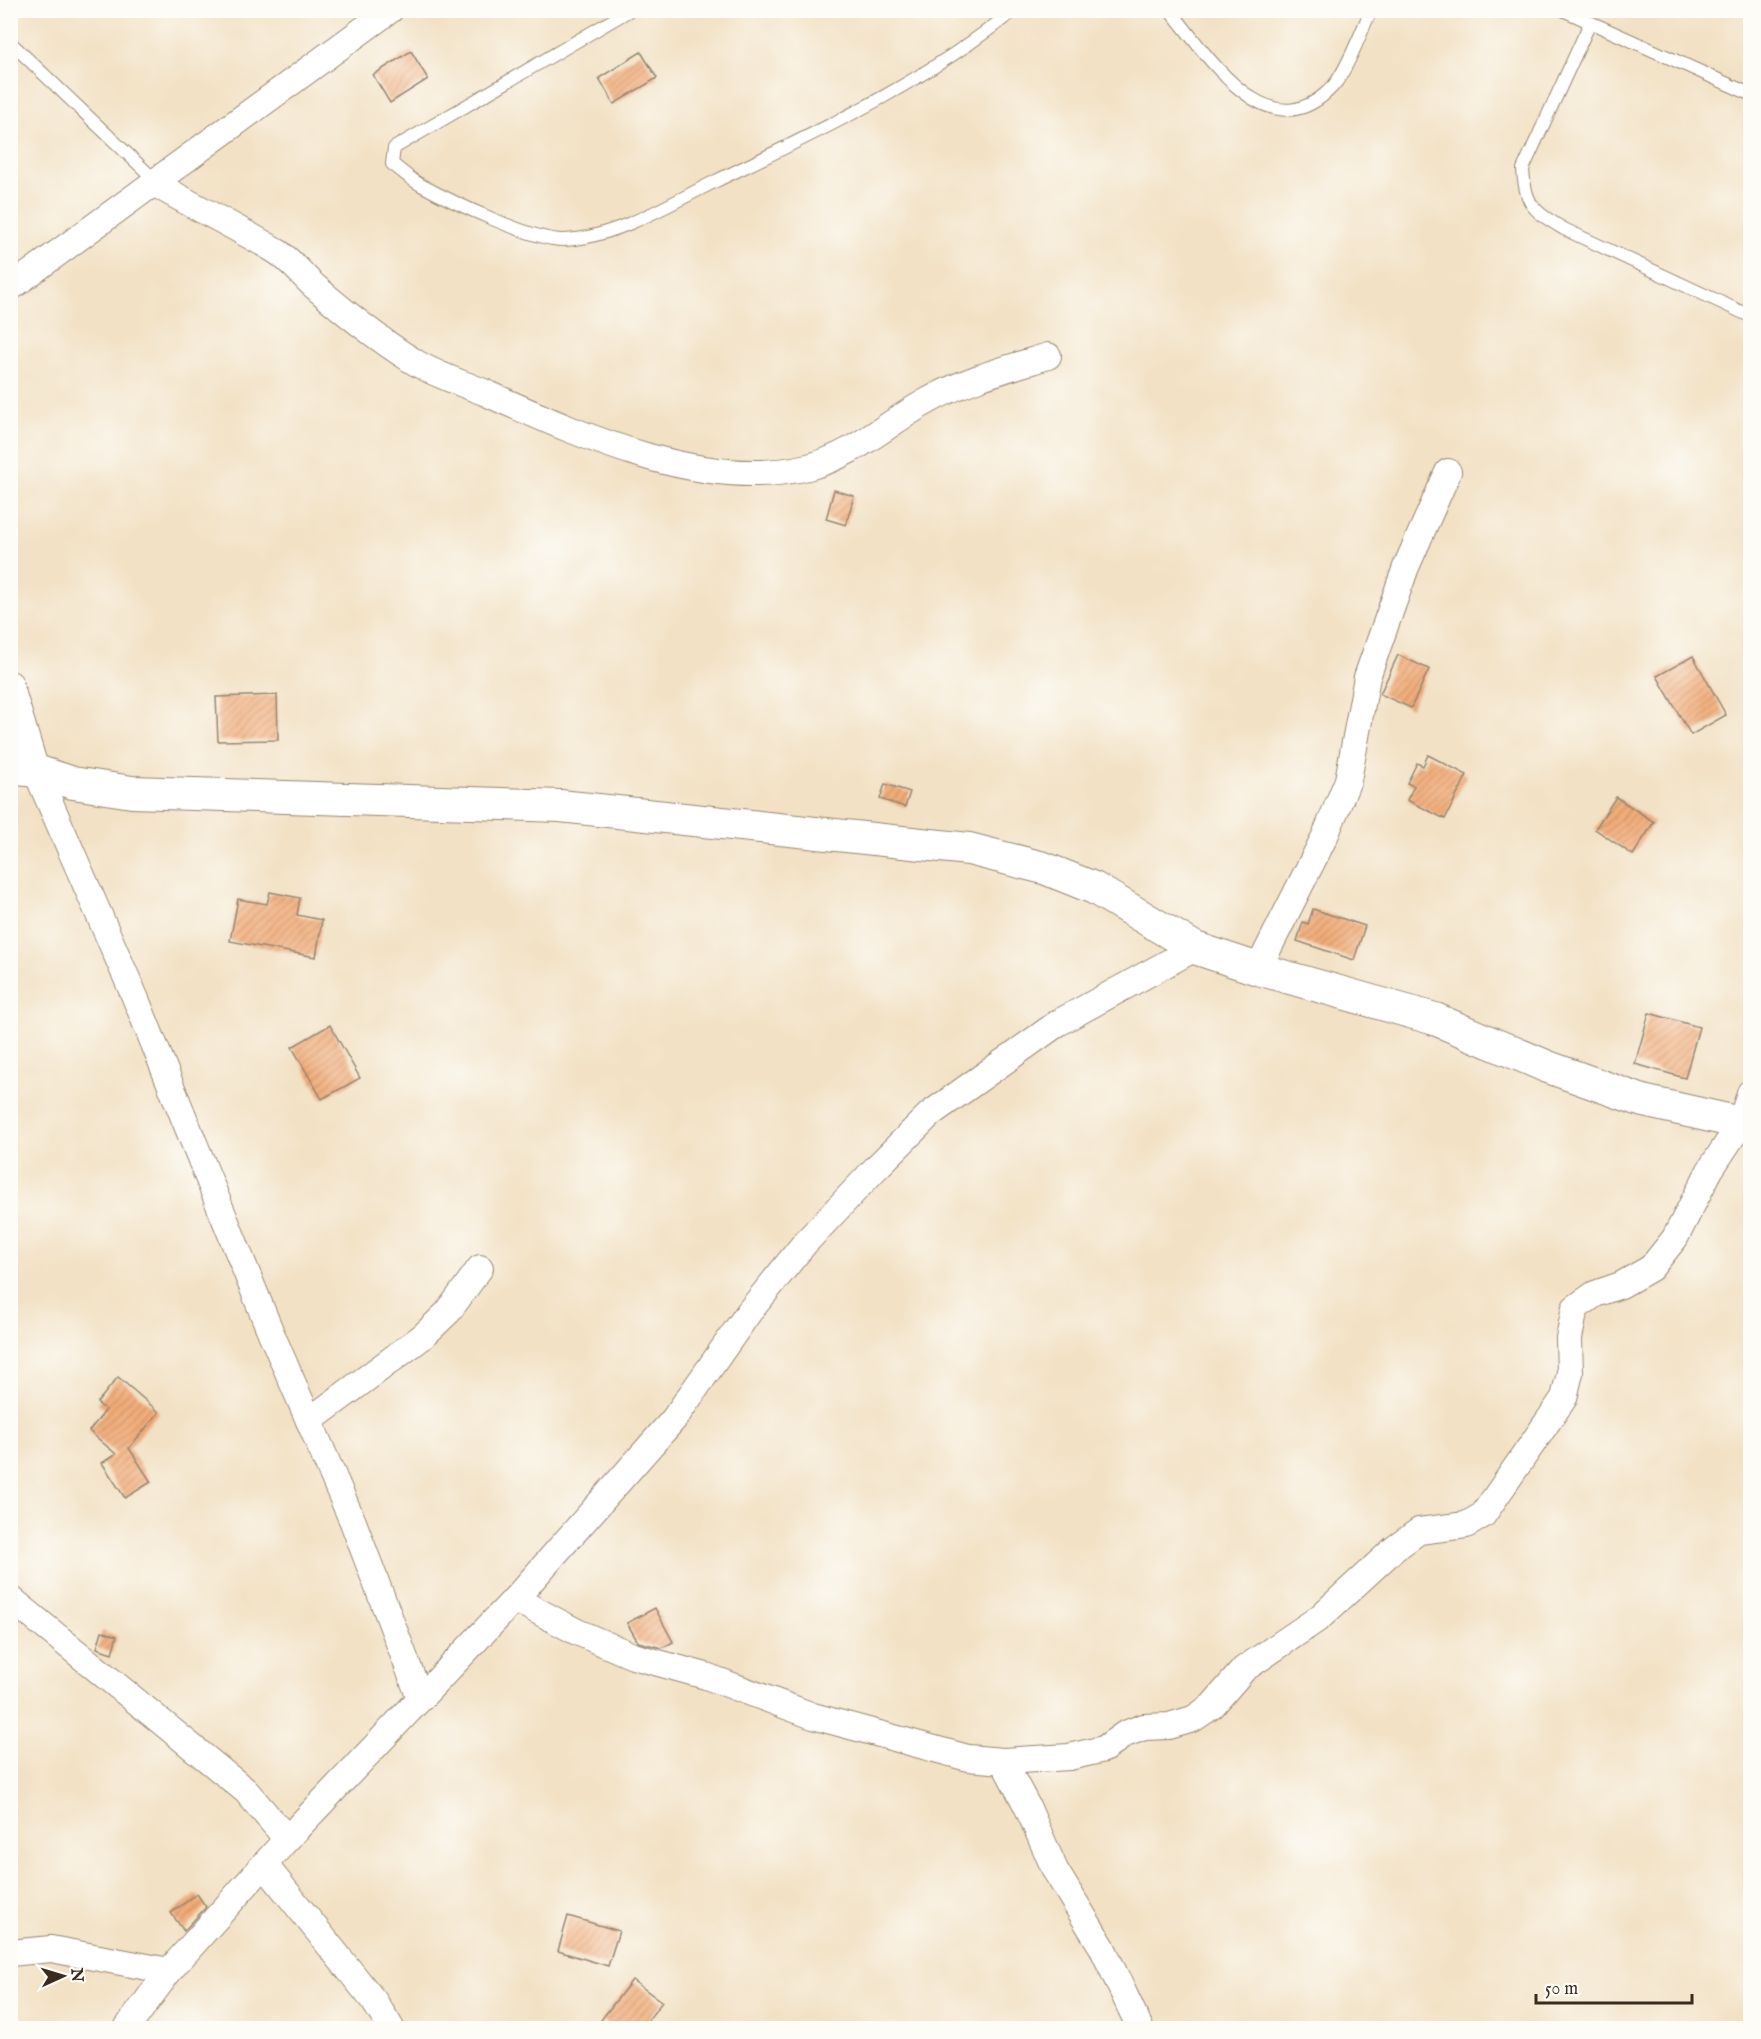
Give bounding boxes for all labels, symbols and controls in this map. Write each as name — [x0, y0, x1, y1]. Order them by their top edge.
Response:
north arrow — [33, 1946, 93, 2006]
text: N — [65, 1966, 86, 1983]
scale bar — [1536, 1967, 1692, 2005]
text: 50 m — [1545, 1978, 1578, 2001]

